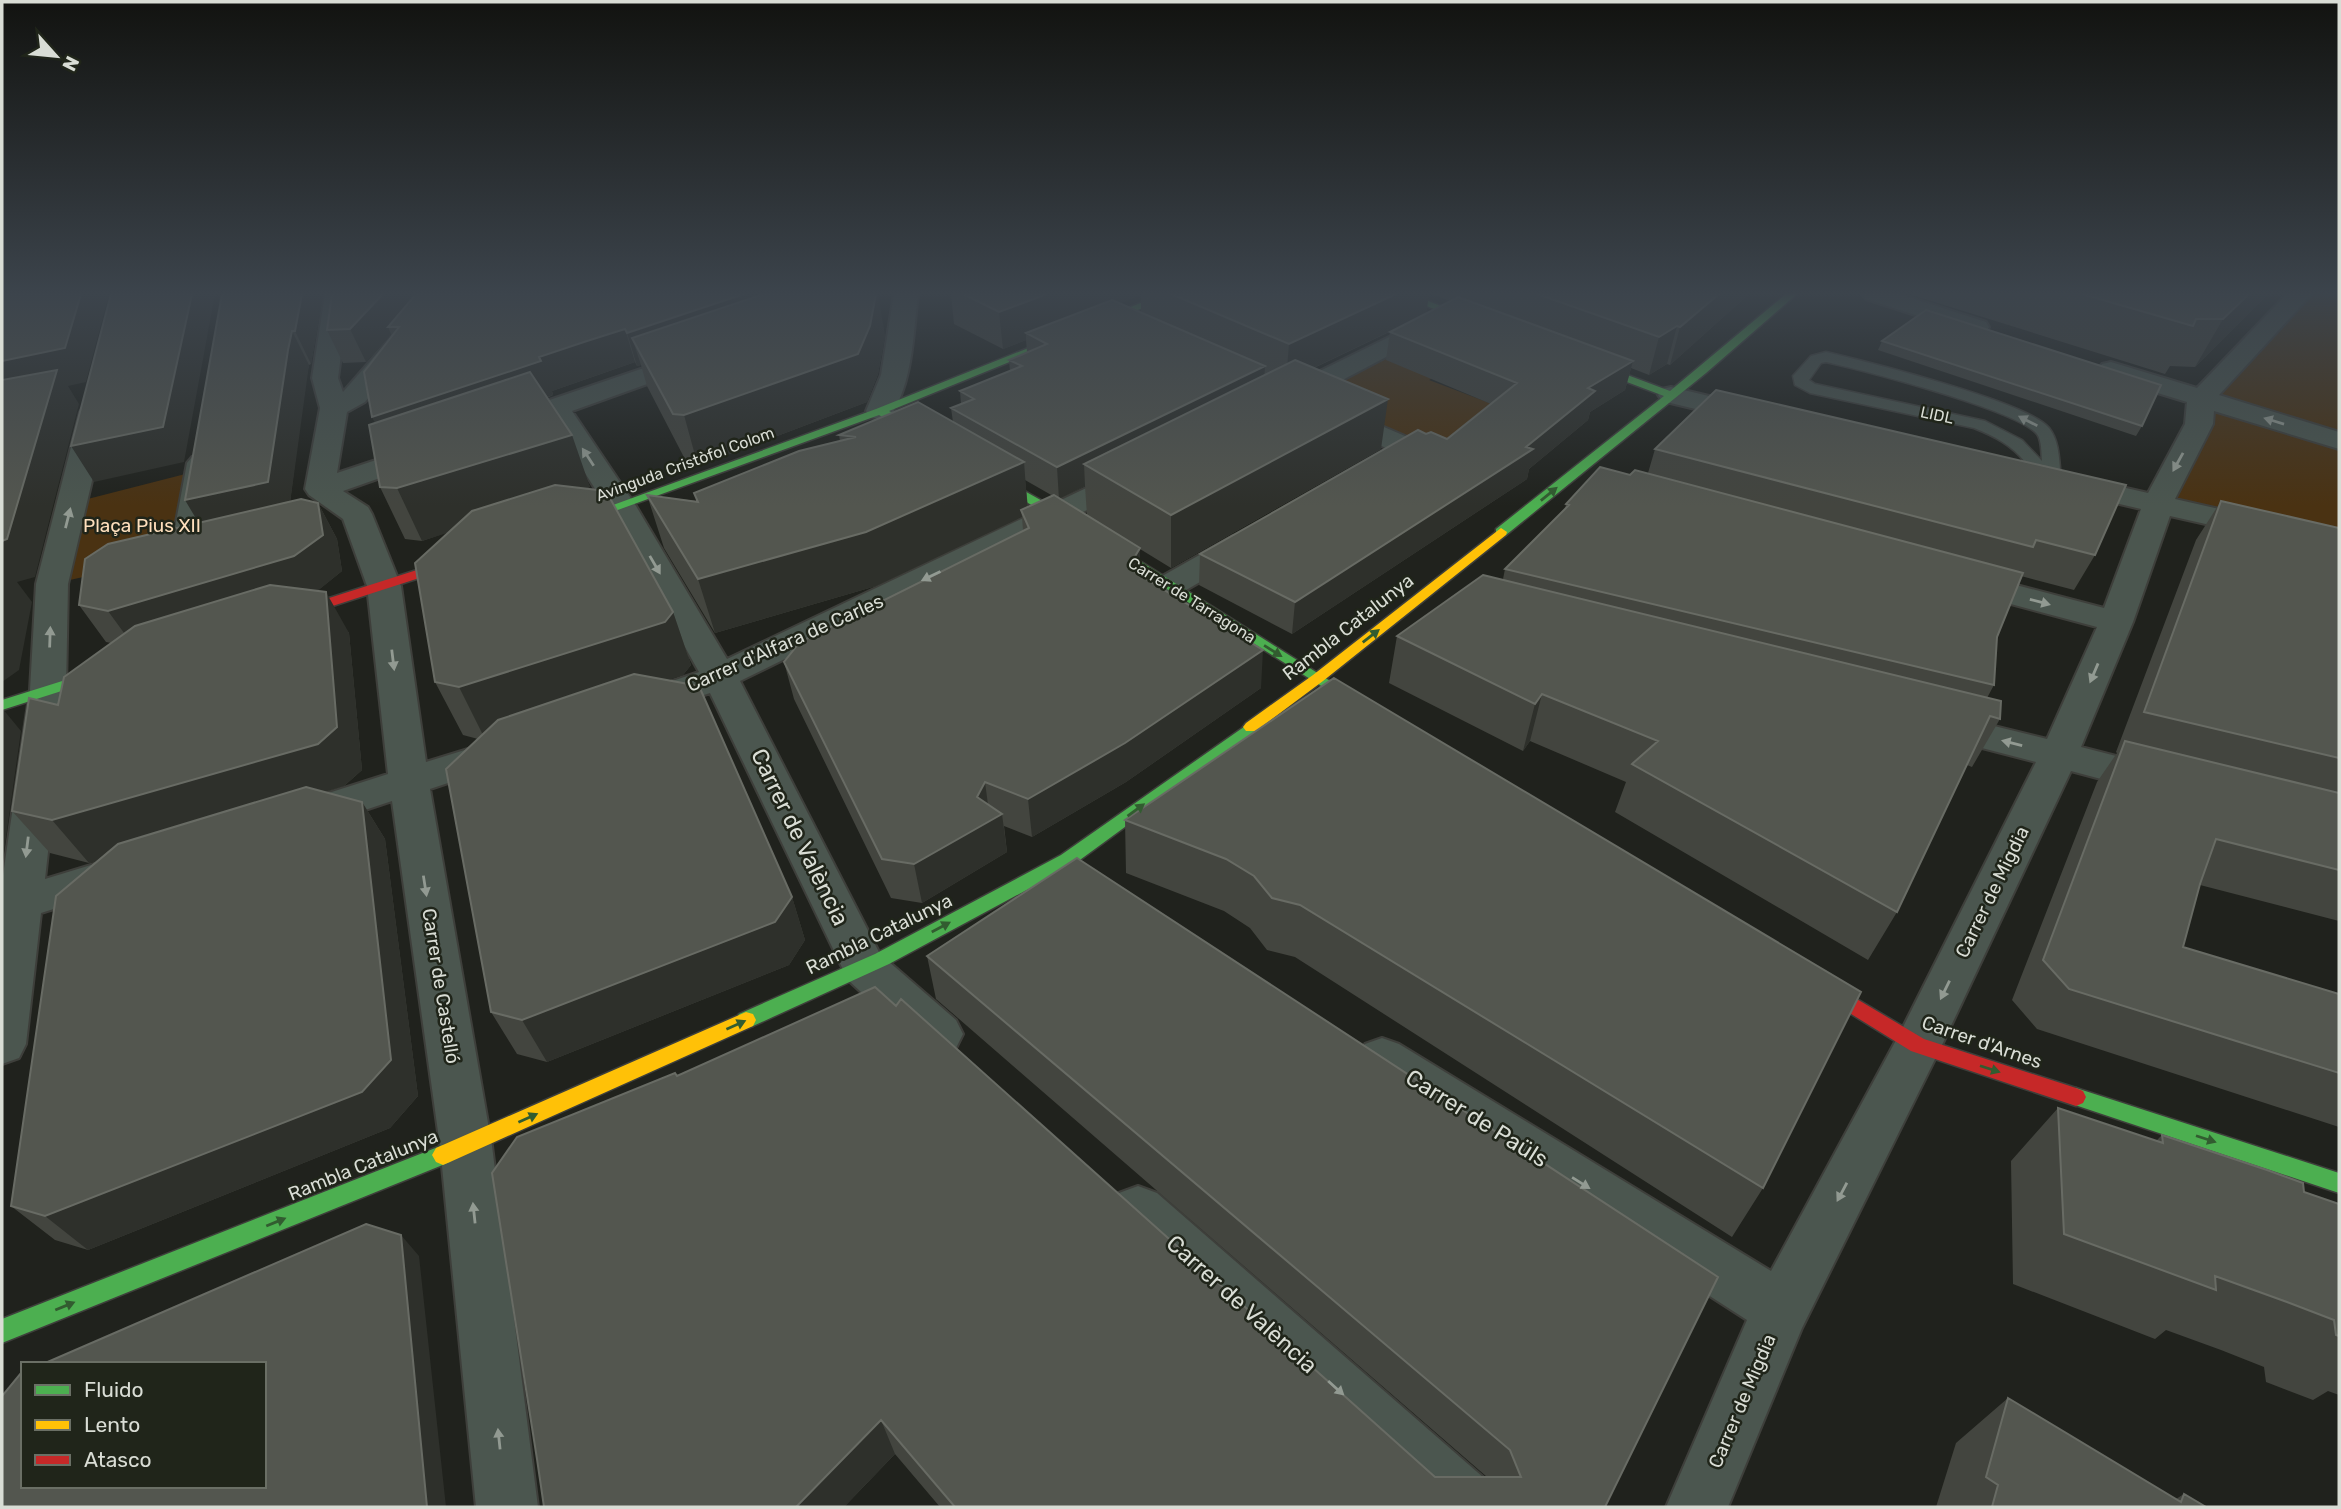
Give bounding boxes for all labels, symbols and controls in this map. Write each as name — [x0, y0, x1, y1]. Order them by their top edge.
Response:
north arrow — [21, 21, 91, 91]
text: N — [57, 52, 84, 75]
street label: LIDL — [1919, 402, 1955, 428]
one-way arrow — [2018, 416, 2038, 427]
one-way arrow — [2263, 416, 2284, 426]
street label: Avinguda Cristòfol Colom — [593, 423, 777, 505]
one-way arrow — [582, 447, 595, 467]
one-way arrow — [2172, 452, 2184, 472]
one-way arrow — [1539, 486, 1557, 501]
one-way arrow — [63, 507, 74, 529]
park label: Plaça Pius XII — [83, 514, 201, 537]
street label: Carrer de Tarragona — [1125, 553, 1259, 647]
one-way arrow — [649, 556, 661, 575]
street label: Rambla Catalunya — [1278, 569, 1418, 685]
one-way arrow — [921, 570, 941, 581]
street label: Carrer d'Alfara de Carles — [683, 589, 887, 697]
one-way arrow — [2030, 597, 2051, 607]
one-way arrow — [44, 626, 55, 648]
one-way arrow — [1363, 629, 1380, 644]
one-way arrow — [1264, 644, 1283, 657]
one-way arrow — [388, 650, 399, 672]
one-way arrow — [2088, 663, 2100, 683]
one-way arrow — [2001, 737, 2023, 748]
street label: Carrer de València — [745, 744, 855, 930]
one-way arrow — [1126, 803, 1145, 817]
street label: Carrer de Migdia — [1950, 822, 2034, 962]
one-way arrow — [21, 836, 32, 858]
one-way arrow — [420, 875, 431, 897]
street label: Rambla Catalunya — [802, 889, 956, 979]
street label: Carrer de Castelló — [417, 907, 465, 1065]
one-way arrow — [931, 922, 951, 933]
one-way arrow — [1940, 980, 1951, 1000]
street label: Carrer d'Arnes — [1919, 1011, 2045, 1073]
one-way arrow — [726, 1019, 746, 1031]
street label: Carrer de Paüls — [1401, 1063, 1553, 1173]
one-way arrow — [1979, 1064, 2000, 1074]
one-way arrow — [518, 1112, 538, 1124]
street label: Rambla Catalunya — [285, 1124, 441, 1206]
one-way arrow — [2195, 1135, 2216, 1145]
one-way arrow — [1571, 1177, 1590, 1190]
one-way arrow — [1836, 1182, 1847, 1202]
one-way arrow — [468, 1202, 479, 1224]
one-way arrow — [266, 1216, 287, 1227]
street label: Carrer de València — [1161, 1229, 1323, 1379]
one-way arrow — [55, 1300, 76, 1311]
street label: Carrer de Migdia — [1703, 1330, 1781, 1472]
legend — [21, 1362, 266, 1488]
text: Fluido — [84, 1377, 144, 1402]
one-way arrow — [1327, 1380, 1345, 1396]
text: Lento — [84, 1412, 140, 1437]
one-way arrow — [494, 1428, 505, 1450]
text: Atasco — [84, 1447, 152, 1472]

